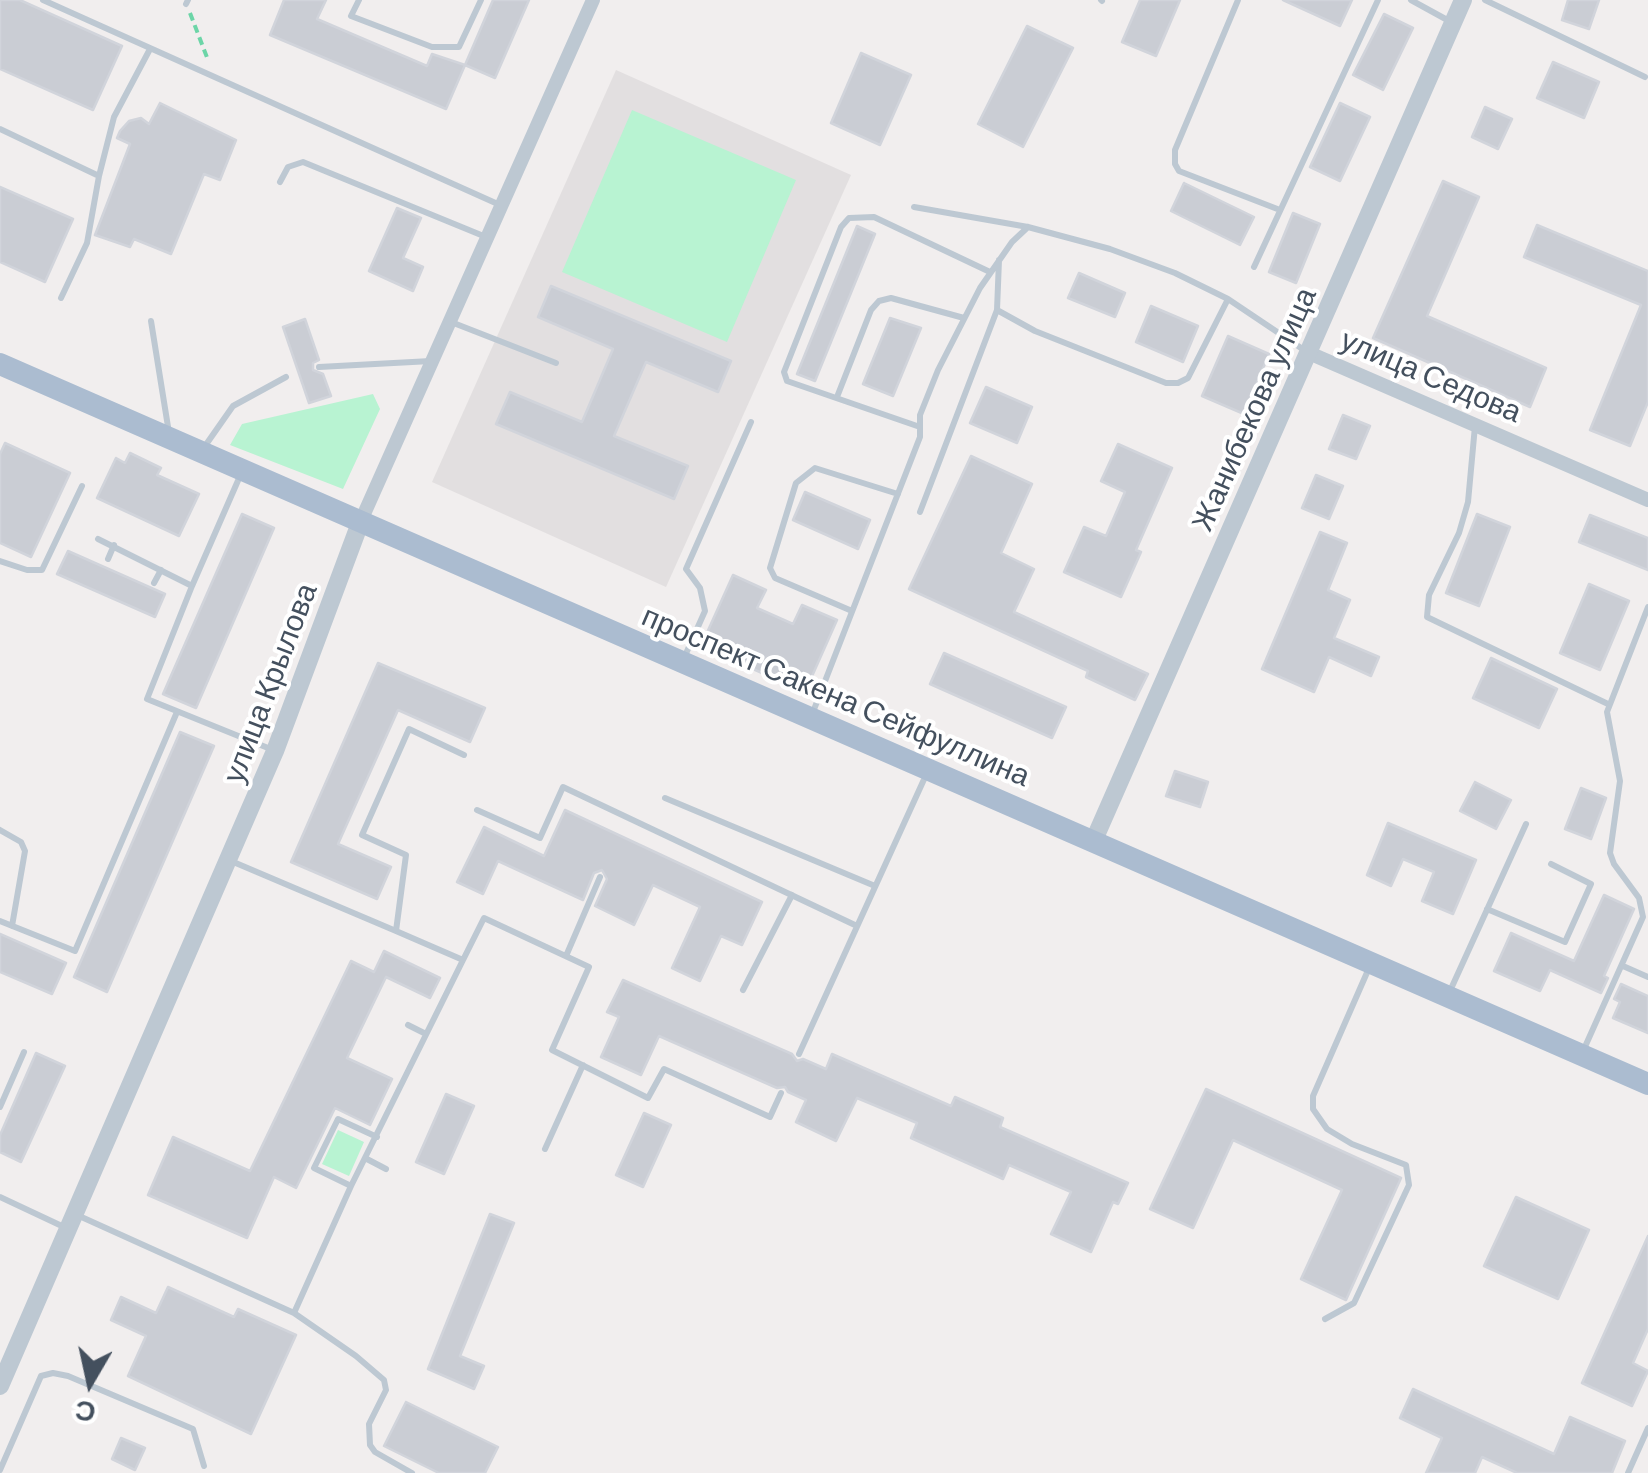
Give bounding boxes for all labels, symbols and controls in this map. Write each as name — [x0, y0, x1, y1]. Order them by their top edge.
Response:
street label: Жанибекова улица — [1184, 282, 1324, 536]
street label: улица Седова — [1335, 322, 1527, 430]
street label: улица Крылова — [215, 578, 325, 788]
street label: проспект Сакена Сейфуллина — [637, 598, 1035, 794]
north arrow — [40, 1333, 140, 1433]
text: С — [73, 1394, 98, 1431]

